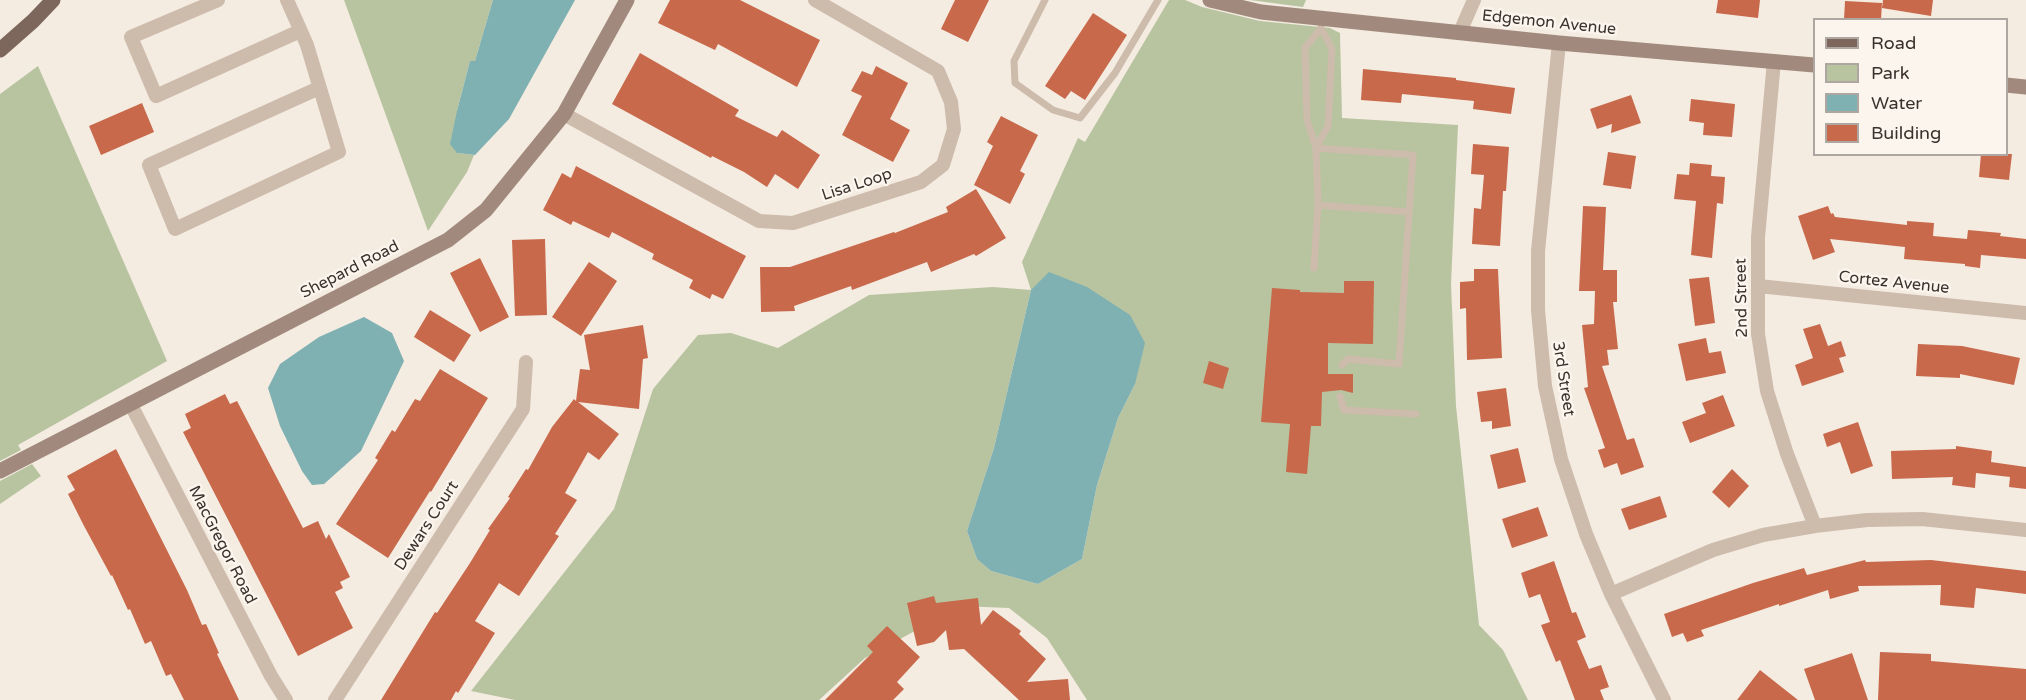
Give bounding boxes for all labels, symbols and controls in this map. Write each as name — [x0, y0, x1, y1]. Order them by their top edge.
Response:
street label: Edgemon Avenue — [1481, 6, 1617, 40]
legend — [1813, 18, 2008, 156]
text: Road — [1871, 32, 1916, 54]
text: Park — [1871, 62, 1909, 84]
text: Water — [1871, 92, 1922, 114]
text: Building — [1871, 122, 1941, 144]
street label: Lisa Loop — [819, 165, 895, 205]
street label: Shepard Road — [298, 237, 402, 303]
street label: 2nd Street — [1732, 258, 1752, 338]
street label: Cortez Avenue — [1838, 268, 1950, 298]
street label: 3rd Street — [1548, 340, 1578, 418]
street label: Dewars Court — [391, 478, 463, 574]
street label: MacGregor Road — [184, 483, 260, 607]

